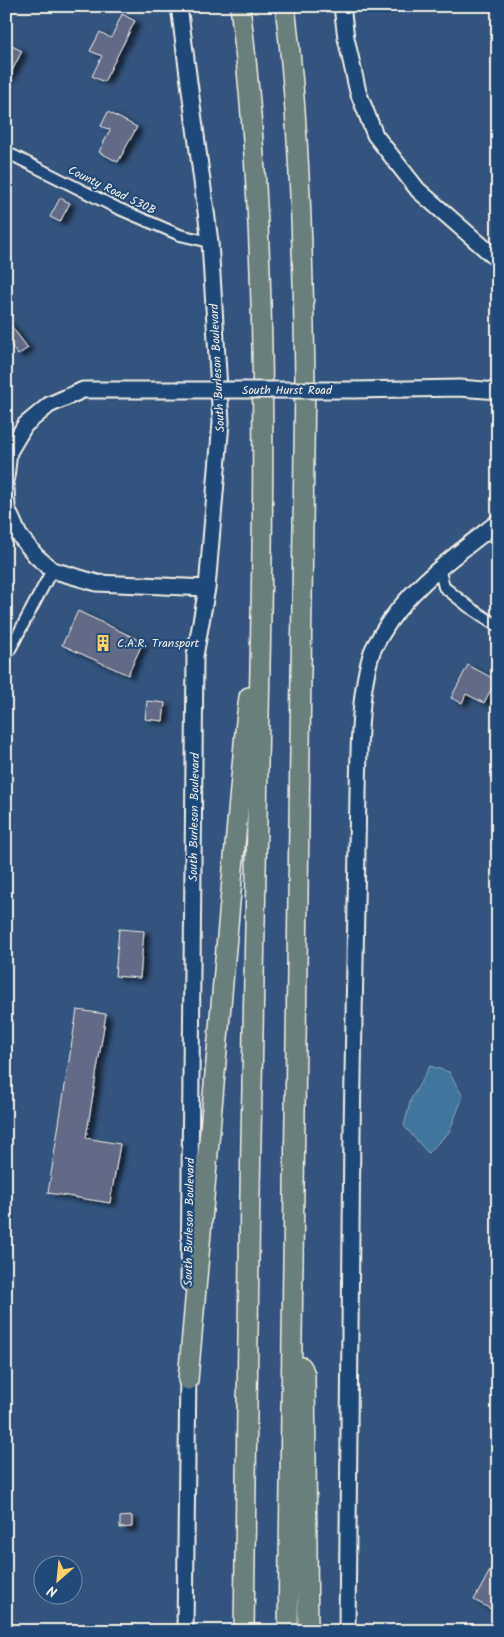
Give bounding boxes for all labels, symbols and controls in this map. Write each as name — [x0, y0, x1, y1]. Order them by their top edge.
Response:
street label: County Road 530B — [65, 161, 159, 220]
street label: South Burleson Boulevard — [205, 302, 230, 433]
street label: South Hurst Road — [242, 381, 333, 400]
building icon: C.A.R. Transport — [93, 633, 113, 653]
place label: C.A.R. Transport — [117, 634, 200, 653]
street label: South Burleson Boulevard — [184, 751, 205, 882]
street label: South Burleson Boulevard — [179, 1156, 200, 1287]
north arrow — [32, 1554, 82, 1604]
text: N — [43, 1579, 61, 1603]

